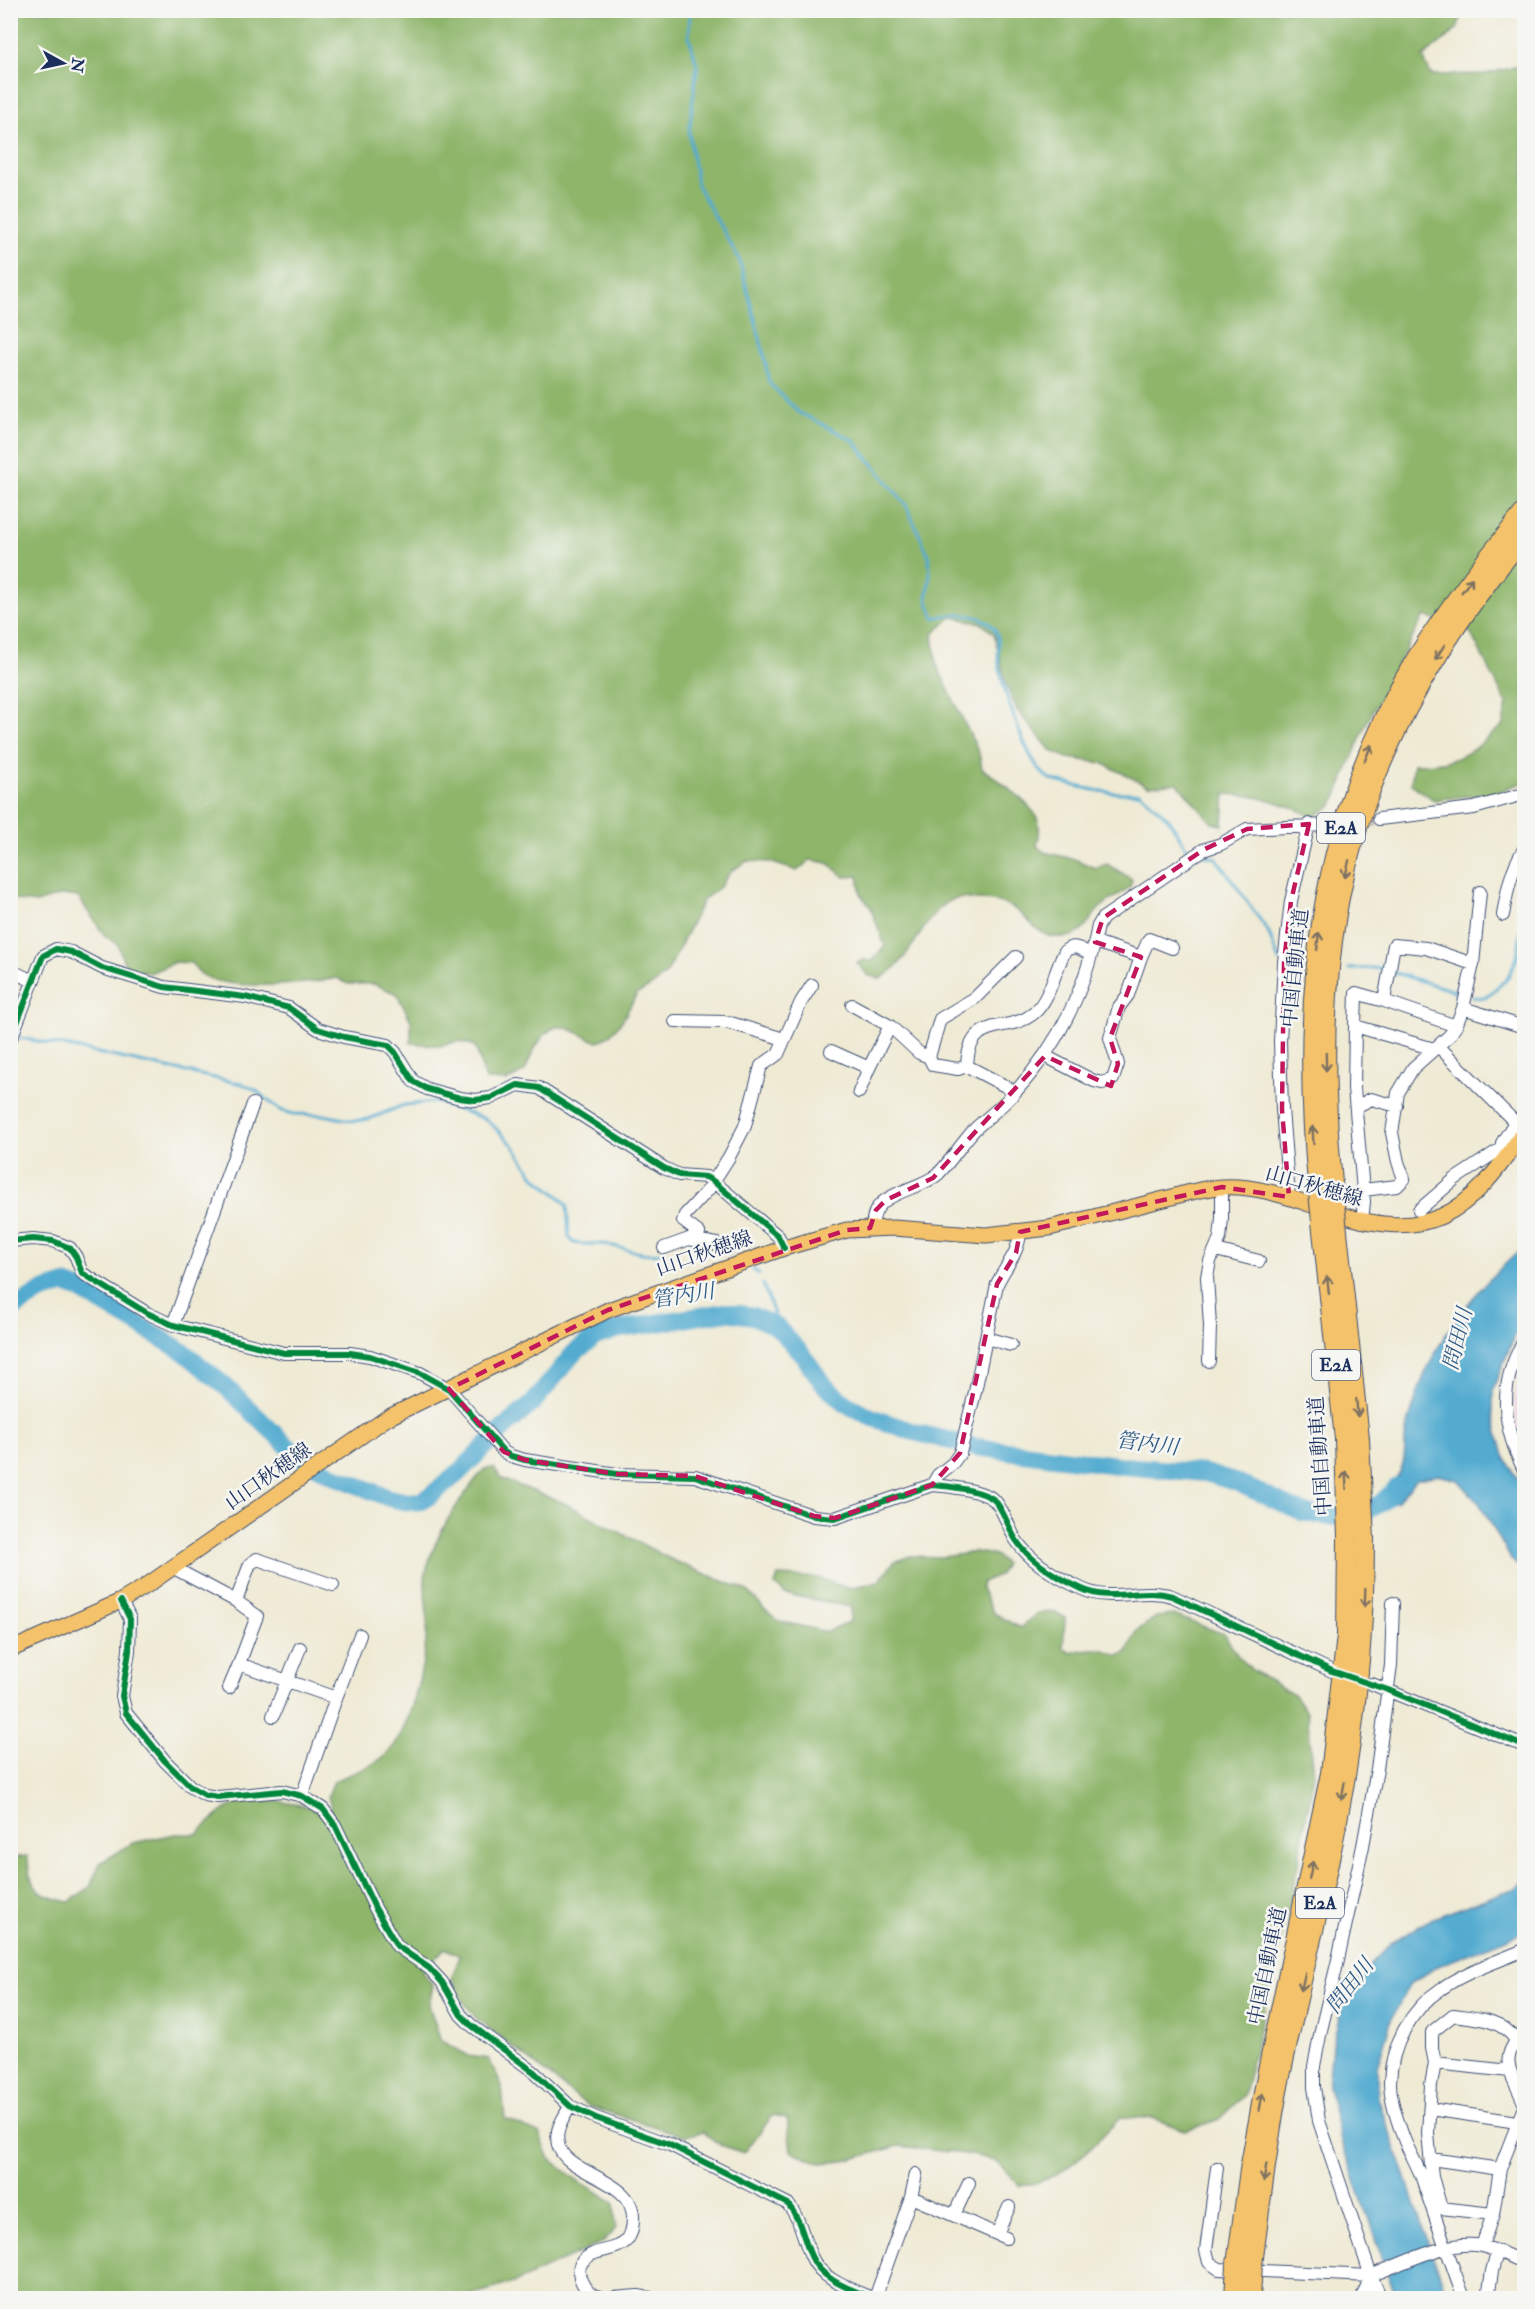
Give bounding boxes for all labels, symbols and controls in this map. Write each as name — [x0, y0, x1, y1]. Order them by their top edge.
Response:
north arrow — [33, 33, 93, 93]
text: N — [66, 55, 88, 74]
one-way arrow — [1460, 578, 1473, 594]
one-way arrow — [1434, 643, 1446, 660]
one-way arrow — [1363, 744, 1374, 763]
road number: E2A — [1317, 813, 1365, 843]
one-way arrow — [1340, 859, 1352, 878]
street label: 中国自動車道 — [1276, 907, 1314, 1029]
one-way arrow — [1313, 931, 1324, 951]
one-way arrow — [1320, 1052, 1332, 1072]
one-way arrow — [1307, 1126, 1318, 1146]
street label: 山口秋穂線 — [1262, 1160, 1366, 1212]
street label: 山口秋穂線 — [653, 1225, 755, 1281]
one-way arrow — [1322, 1276, 1333, 1296]
water label: 管内川 — [650, 1277, 718, 1314]
water label: 問田川 — [1437, 1303, 1479, 1373]
road number: E2A — [1312, 1350, 1360, 1380]
street label: 中国自動車道 — [1303, 1395, 1337, 1517]
one-way arrow — [1352, 1397, 1363, 1417]
water label: 管内川 — [1114, 1427, 1182, 1461]
street label: 山口秋穂線 — [220, 1437, 316, 1515]
one-way arrow — [1340, 1470, 1351, 1490]
one-way arrow — [1359, 1587, 1370, 1607]
one-way arrow — [1337, 1781, 1348, 1801]
one-way arrow — [1306, 1861, 1317, 1881]
road number: E2A — [1296, 1888, 1344, 1918]
street label: 中国自動車道 — [1242, 1905, 1292, 2027]
water label: 問田川 — [1320, 1951, 1381, 2019]
one-way arrow — [1297, 1972, 1308, 1991]
one-way arrow — [1256, 2093, 1267, 2112]
one-way arrow — [1259, 2163, 1270, 2183]

